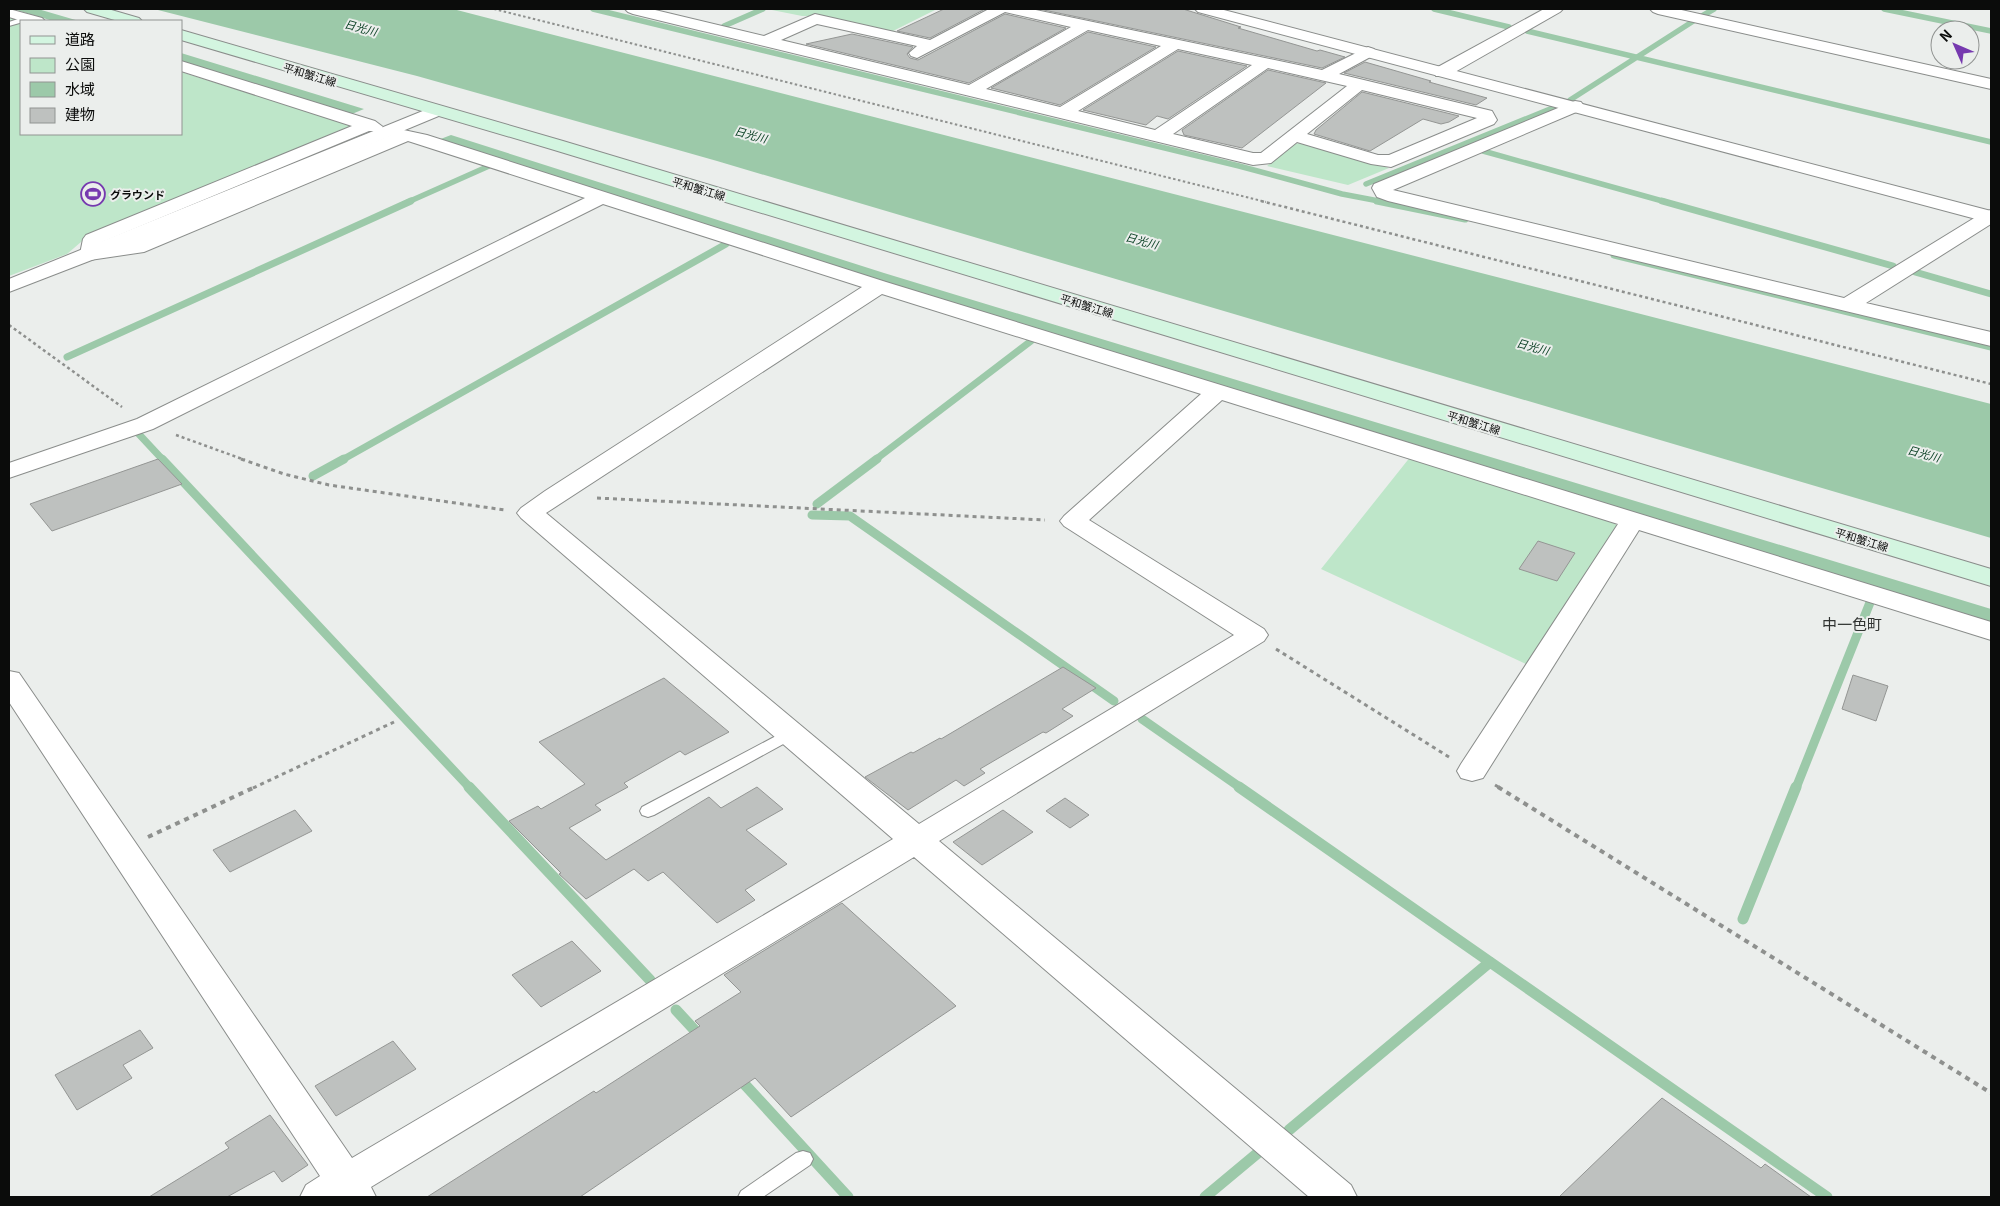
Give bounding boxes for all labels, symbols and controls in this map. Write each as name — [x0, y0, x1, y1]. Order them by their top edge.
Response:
water label: 日光川 — [343, 15, 380, 39]
legend — [20, 20, 182, 135]
north arrow — [1930, 20, 1980, 70]
text: N — [1934, 24, 1956, 46]
text: 道路 — [65, 28, 95, 49]
text: 公園 — [65, 53, 95, 74]
street label: 平和蟹江線 — [281, 58, 339, 90]
text: 水域 — [65, 78, 95, 99]
text: 建物 — [65, 103, 95, 124]
water label: 日光川 — [733, 122, 770, 146]
street label: 平和蟹江線 — [670, 172, 728, 204]
sports icon: グラウンド — [80, 181, 106, 207]
place label: グラウンド — [110, 186, 165, 202]
water label: 日光川 — [1124, 228, 1161, 252]
street label: 平和蟹江線 — [1058, 289, 1116, 321]
water label: 日光川 — [1515, 334, 1552, 358]
street label: 平和蟹江線 — [1445, 406, 1503, 438]
water label: 日光川 — [1906, 441, 1943, 465]
street label: 平和蟹江線 — [1833, 523, 1891, 555]
district label: 中一色町 — [1822, 613, 1882, 634]

